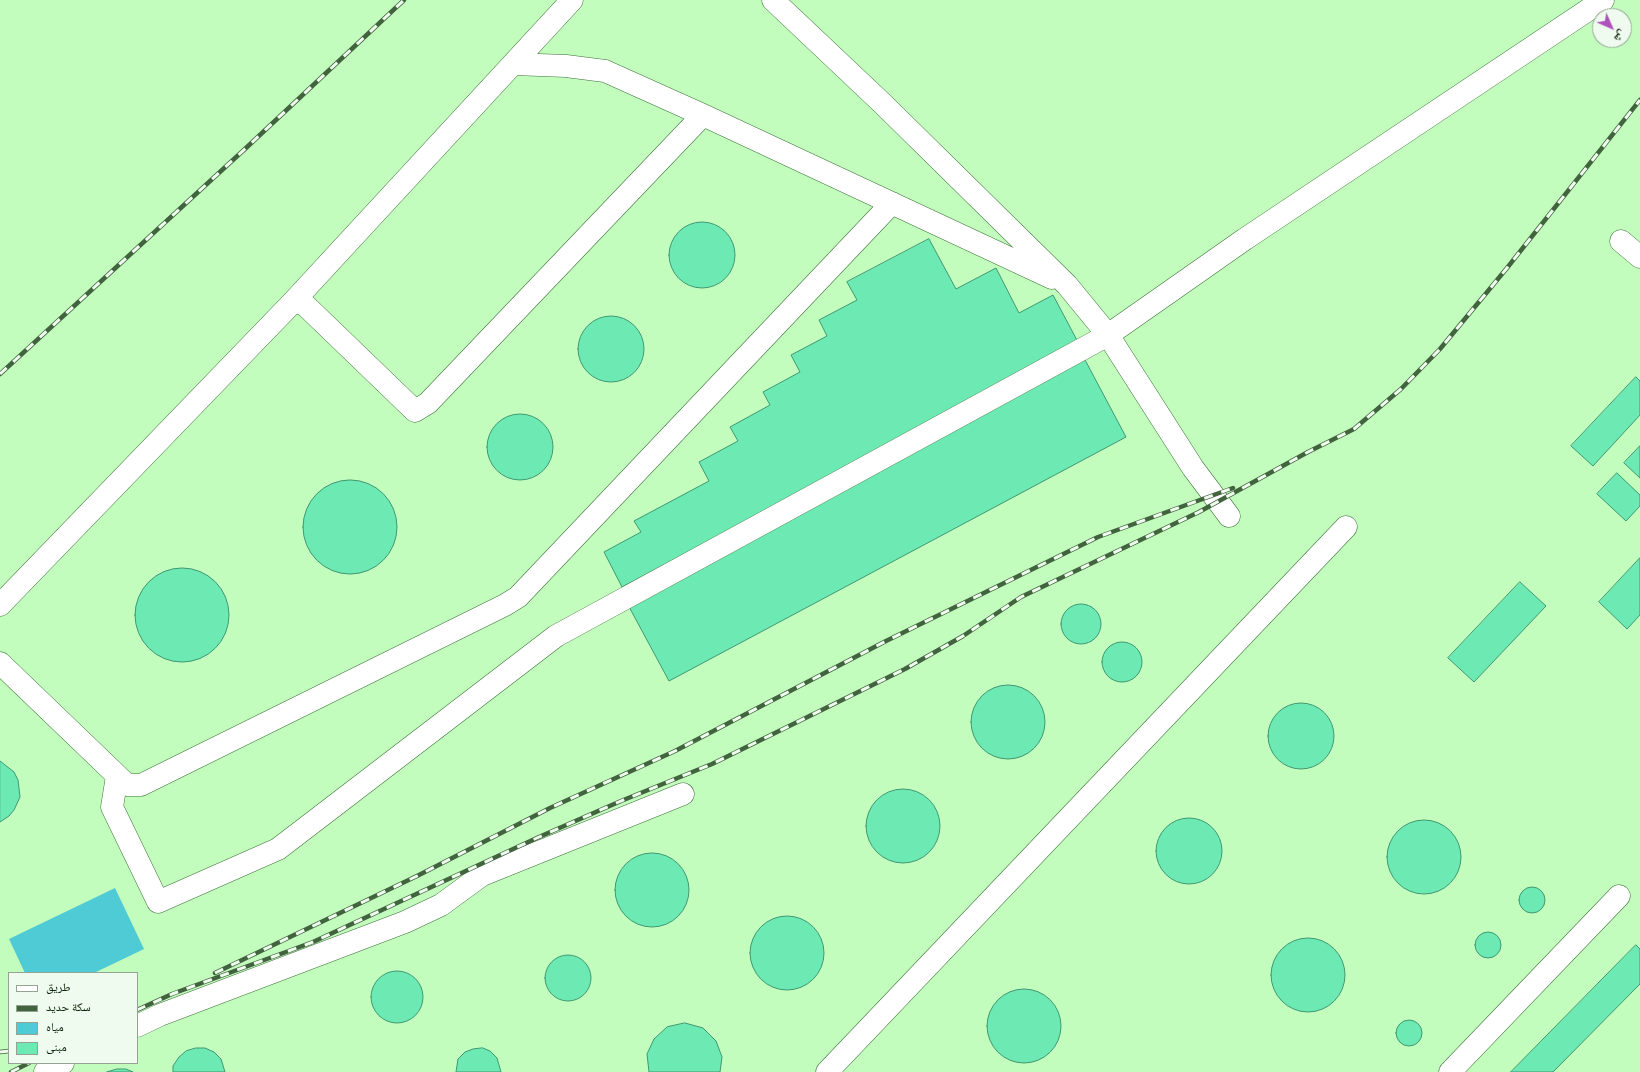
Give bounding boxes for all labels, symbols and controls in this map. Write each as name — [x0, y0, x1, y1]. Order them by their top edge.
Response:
north arrow — [1592, 8, 1632, 48]
text: ش — [1611, 27, 1629, 45]
legend — [8, 972, 138, 1064]
text: طريق — [46, 980, 71, 994]
text: سكة حديد — [46, 1000, 91, 1014]
text: مياه — [46, 1020, 64, 1034]
text: مبنى — [46, 1040, 67, 1054]

